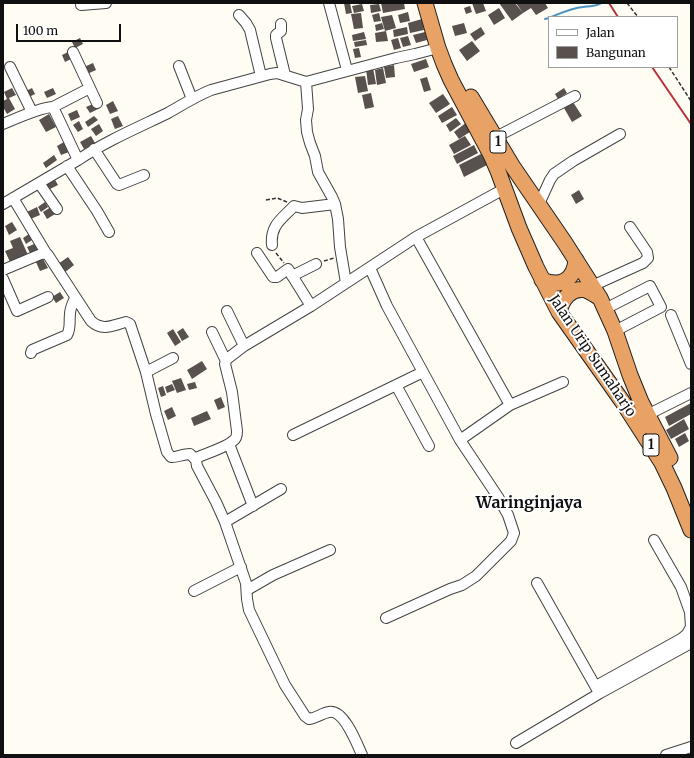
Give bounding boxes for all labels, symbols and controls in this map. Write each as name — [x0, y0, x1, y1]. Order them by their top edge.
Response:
scale bar — [18, 16, 123, 42]
legend — [548, 16, 678, 68]
text: 100 m — [23, 23, 58, 38]
text: Jalan — [586, 25, 615, 40]
text: Bangunan — [586, 45, 646, 60]
road number: 1 — [490, 131, 506, 153]
street label: Jalan Urip Sumaharjo — [545, 292, 639, 420]
road number: 1 — [643, 434, 659, 456]
district label: Waringinjaya — [476, 493, 582, 513]

